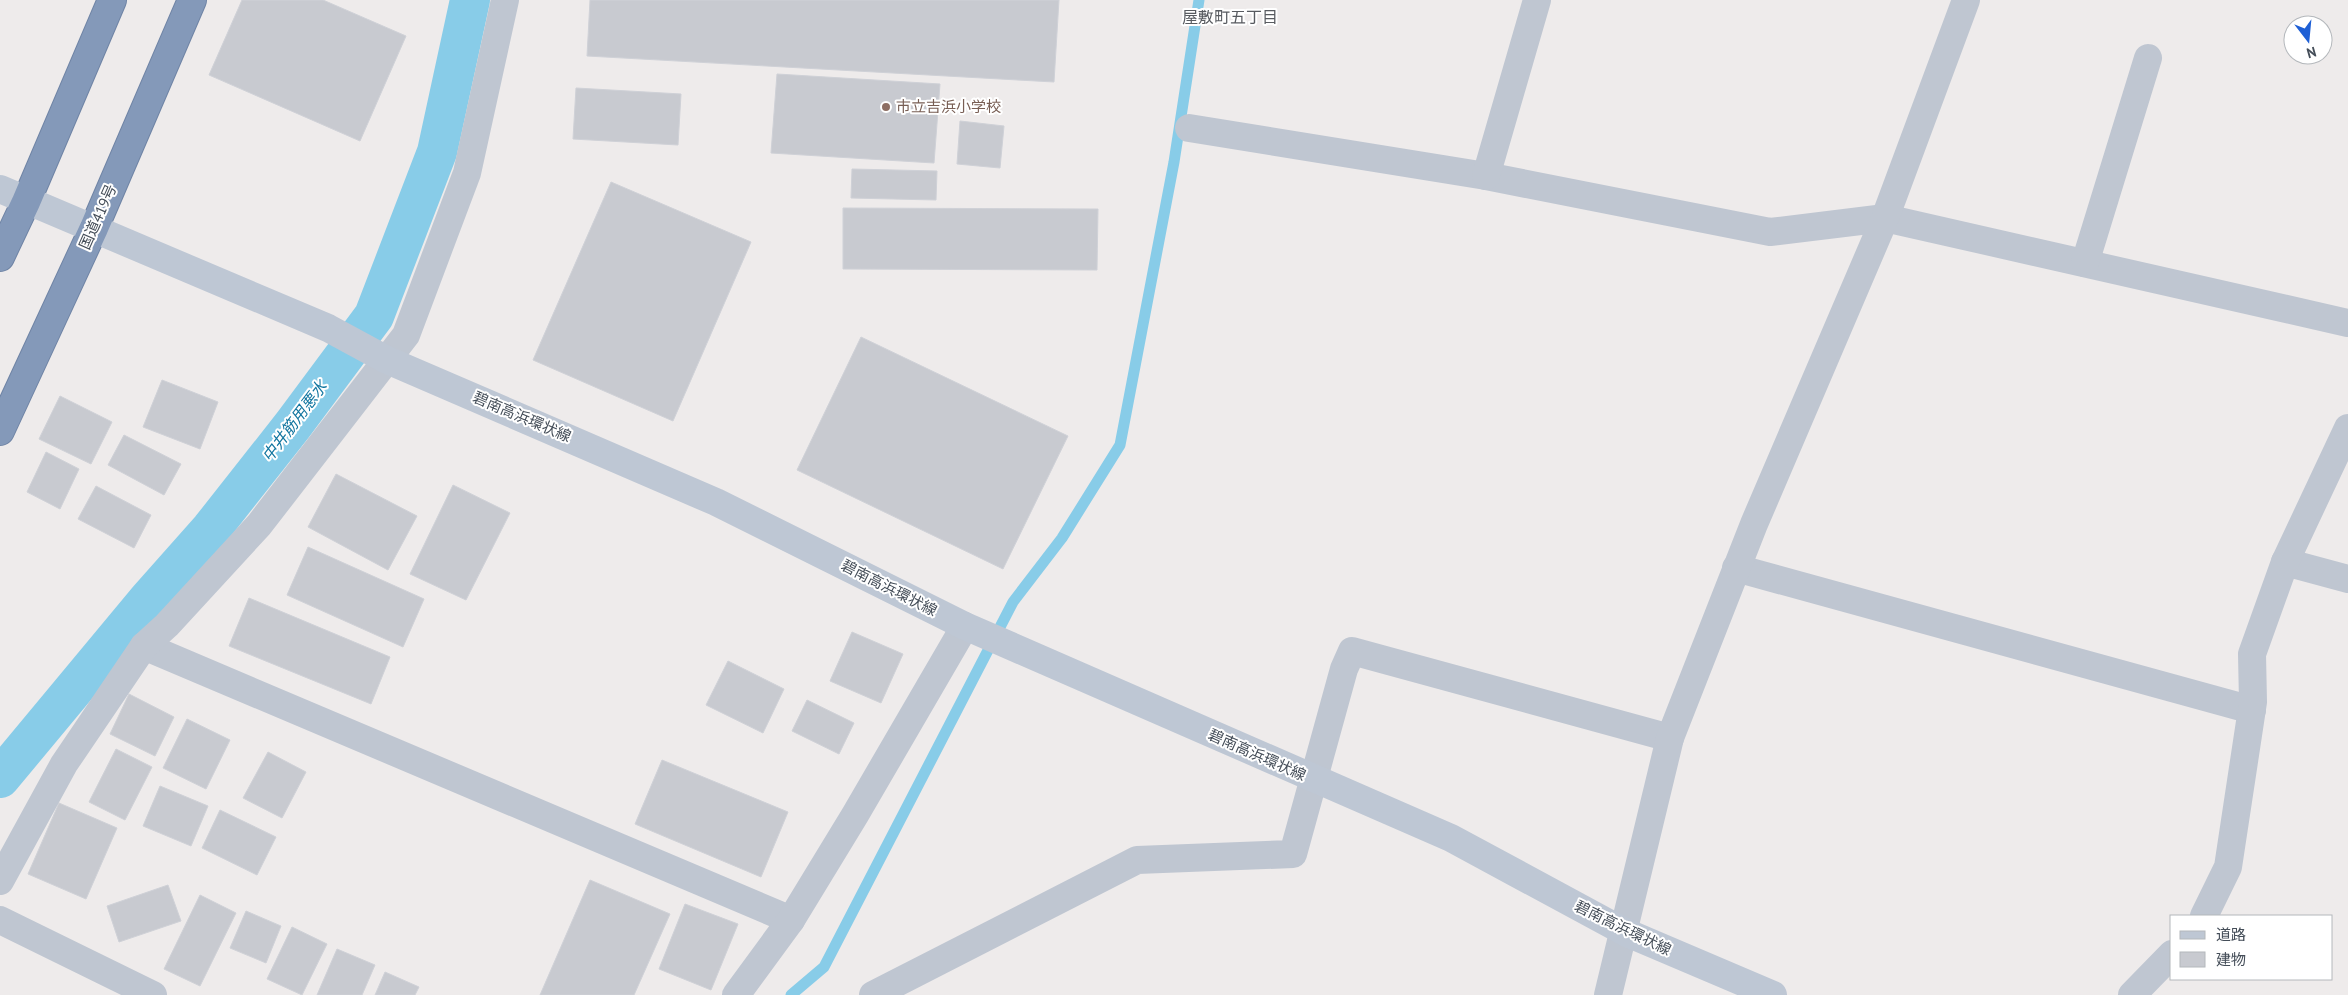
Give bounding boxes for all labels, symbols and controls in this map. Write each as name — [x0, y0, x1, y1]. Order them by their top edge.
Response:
district label: 屋敷町五丁目 — [1182, 7, 1278, 27]
north arrow — [2283, 15, 2333, 65]
text: N — [2305, 43, 2318, 62]
place label: 市立吉浜小学校 — [896, 97, 1001, 116]
marker: 市立吉浜小学校 — [880, 101, 892, 113]
street label: 国道419号 — [75, 181, 120, 252]
water label: 中井筋用悪水 — [257, 375, 332, 465]
street label: 碧南高浜環状線 — [470, 387, 574, 446]
street label: 碧南高浜環状線 — [838, 555, 940, 620]
street label: 碧南高浜環状線 — [1205, 725, 1309, 785]
street label: 碧南高浜環状線 — [1572, 896, 1675, 959]
legend — [2170, 915, 2333, 980]
text: 道路 — [2216, 925, 2246, 944]
text: 建物 — [2216, 950, 2246, 969]

